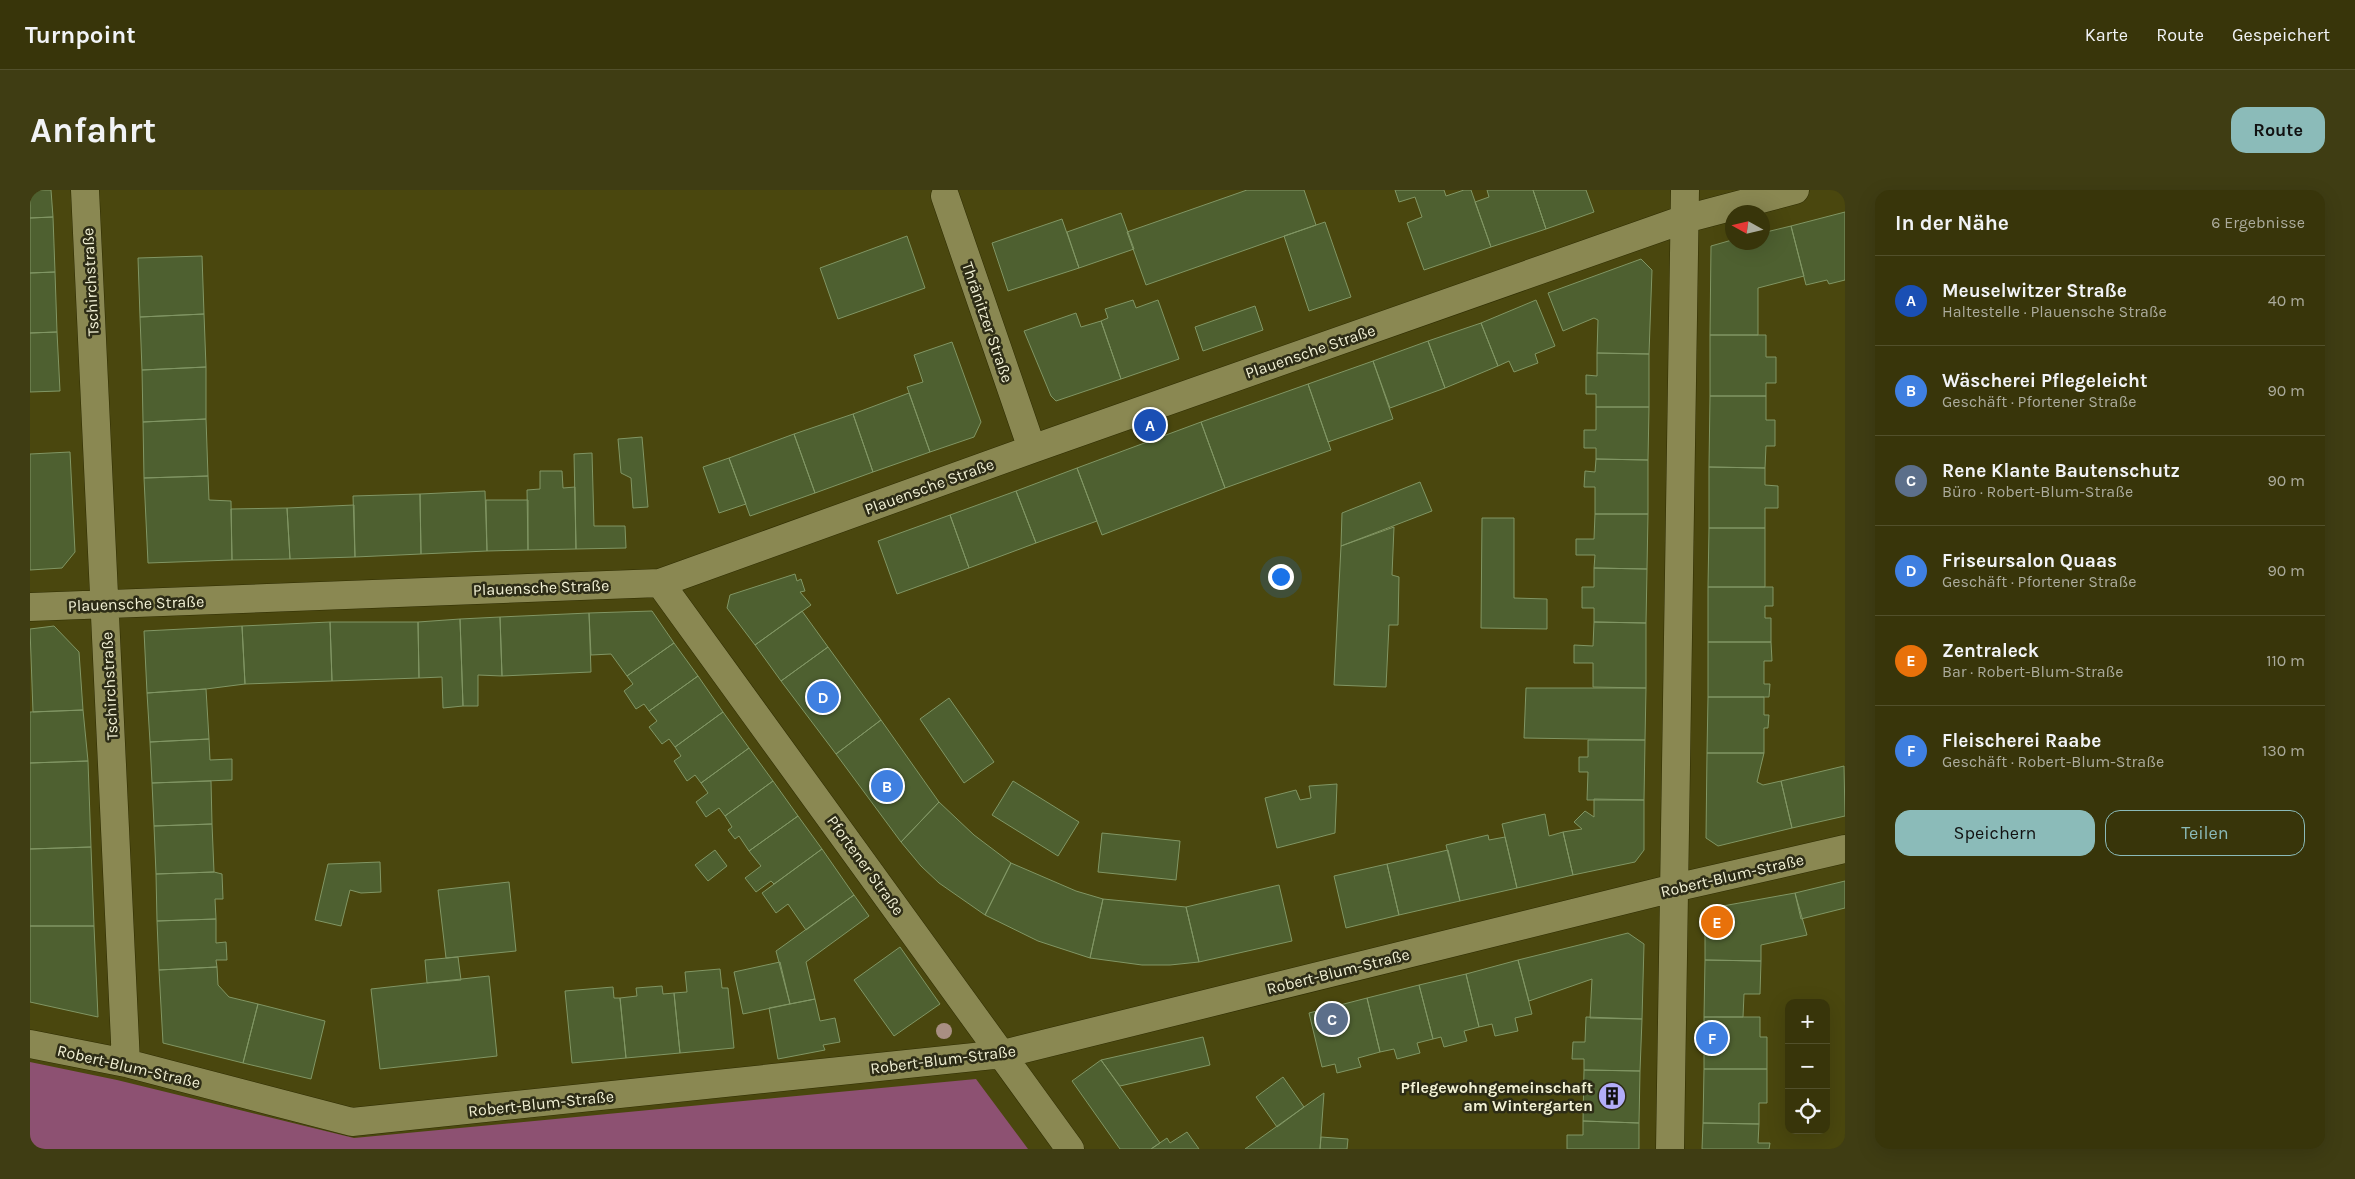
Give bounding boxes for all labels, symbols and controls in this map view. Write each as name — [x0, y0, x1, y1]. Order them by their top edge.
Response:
text: Turnpoint — [25, 21, 136, 49]
text: Karte — [2085, 24, 2128, 46]
text: Route — [2156, 24, 2204, 46]
text: Gespeichert — [2232, 24, 2330, 46]
button: Route — [2231, 107, 2325, 153]
text: Anfahrt — [30, 110, 156, 151]
north arrow — [1725, 205, 1770, 250]
text: In der Nähe — [1895, 211, 2009, 235]
text: 6 Ergebnisse — [2211, 213, 2305, 232]
street label: Tschirchstraße — [78, 227, 103, 337]
street label: Thränitzer Straße — [958, 259, 1017, 385]
text: Meuselwitzer Straße — [1942, 280, 2127, 302]
text: A — [1906, 291, 1916, 310]
text: 40 m — [2268, 291, 2305, 310]
text: Haltestelle · Plauensche Straße — [1942, 302, 2167, 321]
street label: Plauensche Straße — [1243, 320, 1378, 383]
text: Wäscherei Pflegeleicht — [1942, 370, 2147, 392]
text: B — [1906, 381, 1916, 400]
text: 90 m — [2267, 381, 2305, 400]
text: Geschäft · Pfortener Straße — [1942, 392, 2136, 411]
pin: A — [1134, 406, 1166, 444]
street label: Plauensche Straße — [862, 454, 996, 519]
text: Rene Klante Bautenschutz — [1942, 460, 2180, 482]
text: C — [1906, 471, 1916, 490]
text: 90 m — [2267, 471, 2305, 490]
text: Büro · Robert-Blum-Straße — [1942, 482, 2133, 501]
text: Friseursalon Quaas — [1942, 550, 2117, 572]
text: D — [1906, 561, 1916, 580]
text: 90 m — [2267, 561, 2305, 580]
your location — [1268, 564, 1294, 590]
text: Geschäft · Pfortener Straße — [1942, 572, 2136, 591]
street label: Plauensche Straße — [473, 576, 609, 599]
street label: Plauensche Straße — [68, 592, 204, 615]
street label: Tschirchstraße — [97, 631, 122, 741]
text: Zentraleck — [1942, 640, 2039, 662]
text: E — [1906, 651, 1916, 670]
text: 110 m — [2266, 651, 2305, 670]
text: Bar · Robert-Blum-Straße — [1942, 662, 2124, 681]
pin: D — [807, 678, 839, 716]
text: Fleischerei Raabe — [1942, 730, 2101, 752]
text: F — [1907, 741, 1915, 760]
text: 130 m — [2262, 741, 2305, 760]
text: Geschäft · Robert-Blum-Straße — [1942, 752, 2164, 771]
pin: B — [871, 767, 903, 805]
button: Speichern — [1895, 810, 2095, 856]
button: Teilen — [2105, 810, 2305, 856]
street label: Pfortener Straße — [823, 812, 908, 919]
street label: Robert-Blum-Straße — [1659, 850, 1806, 901]
pin: E — [1701, 903, 1733, 941]
street label: Robert-Blum-Straße — [1265, 945, 1412, 998]
map controls — [1785, 999, 1830, 1134]
button: + — [1785, 999, 1830, 1044]
pin: C — [1316, 1000, 1348, 1038]
pin: F — [1696, 1019, 1728, 1057]
street label: Robert-Blum-Straße — [55, 1041, 202, 1092]
street label: Robert-Blum-Straße — [869, 1041, 1017, 1078]
button: − — [1785, 1044, 1830, 1089]
place label: Pflegewohngemeinschaft am Wintergarten — [1400, 1078, 1593, 1115]
building icon: Pflegewohngemeinschaft am Wintergarten — [1597, 1081, 1627, 1111]
street label: Robert-Blum-Straße — [467, 1086, 615, 1121]
button: locate — [1785, 1089, 1830, 1134]

